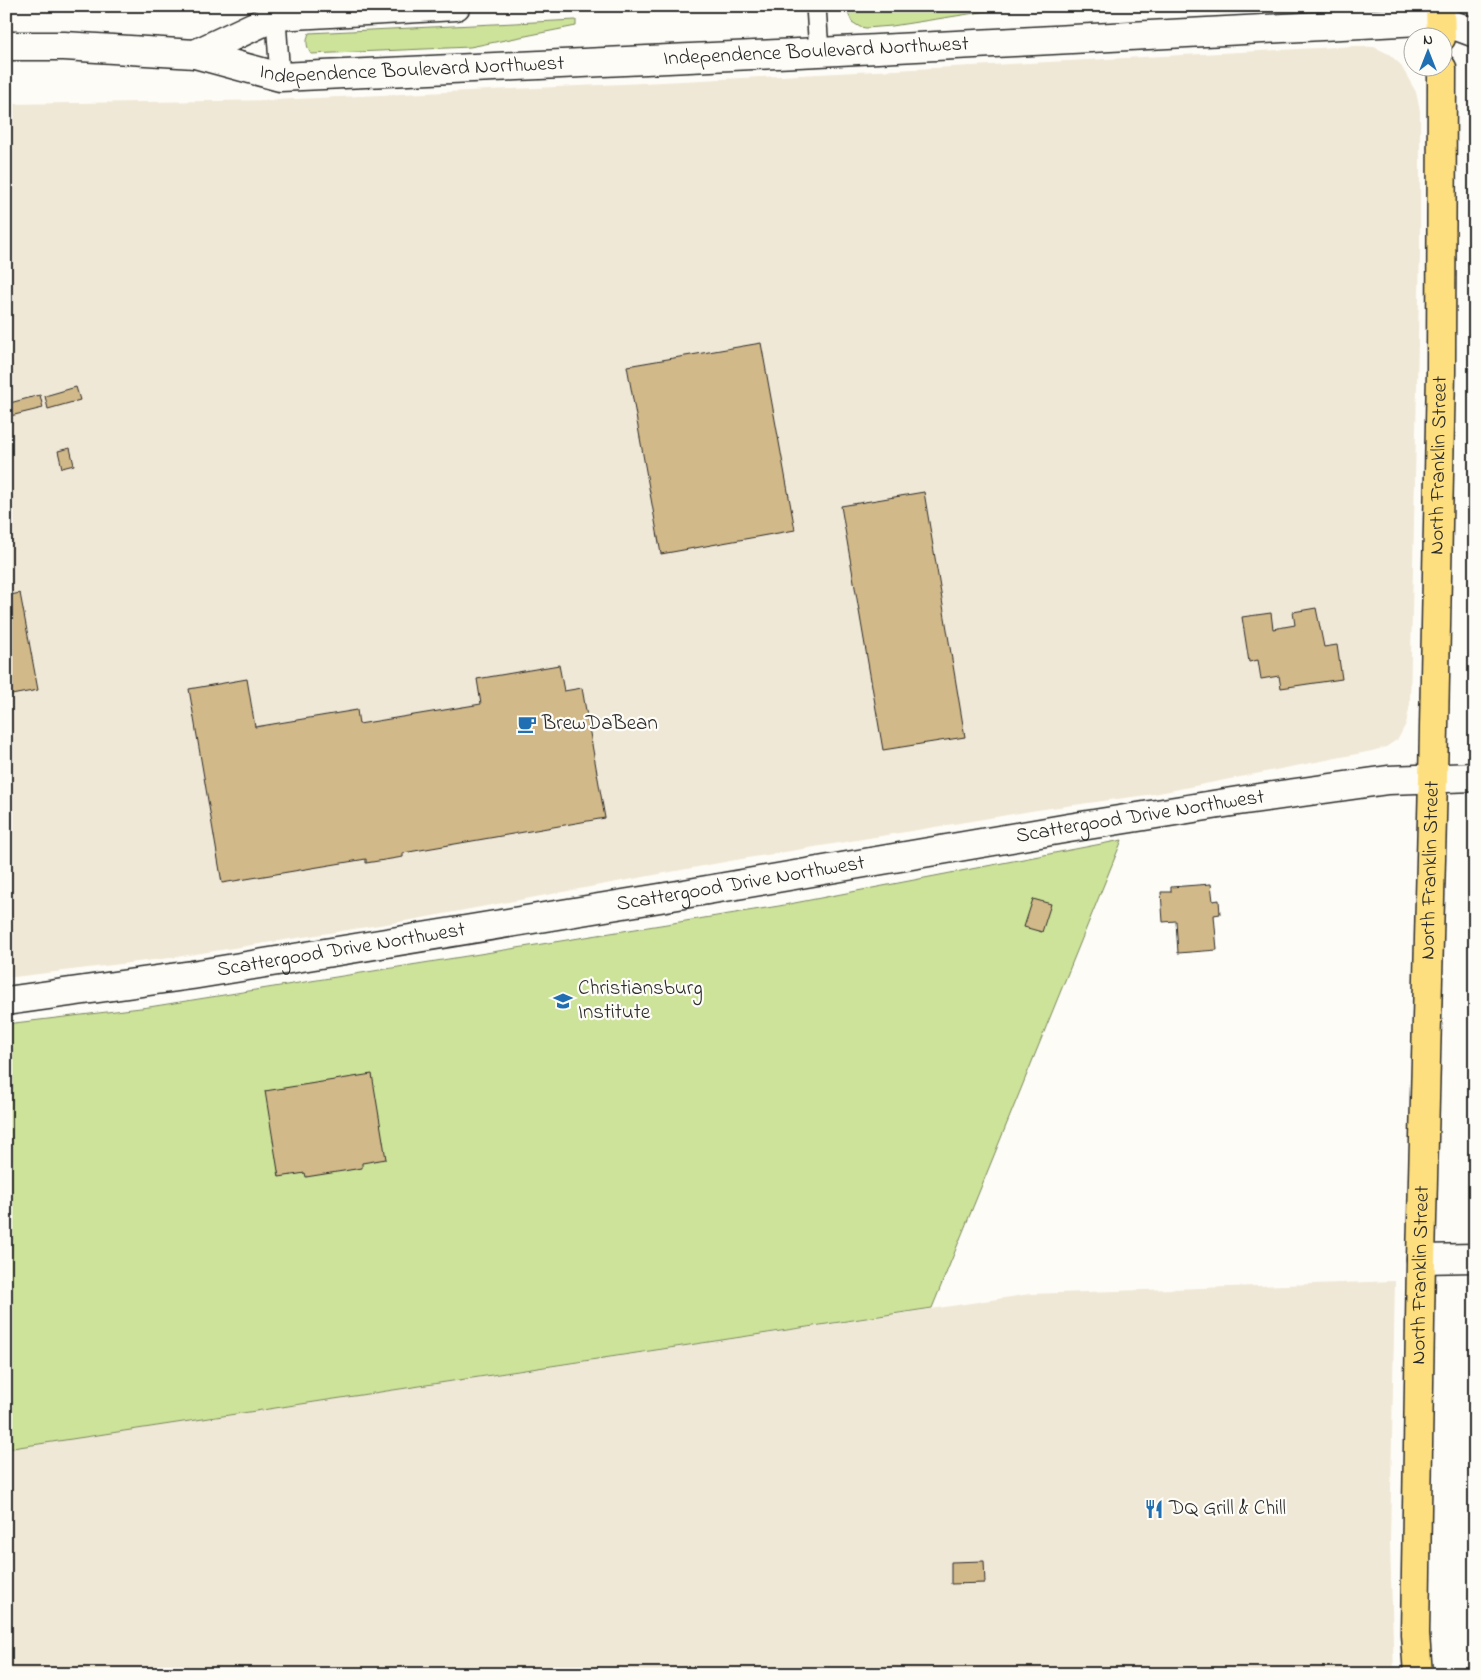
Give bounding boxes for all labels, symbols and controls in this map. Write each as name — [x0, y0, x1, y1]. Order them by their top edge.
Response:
north arrow — [1404, 28, 1454, 78]
street label: Independence Boulevard Northwest — [663, 29, 970, 74]
text: N — [1423, 30, 1433, 51]
street label: Independence Boulevard Northwest — [256, 49, 565, 93]
street label: North Franklin Street — [1422, 376, 1456, 555]
place label: BrewDaBean — [541, 709, 658, 739]
cafe icon: BrewDaBean — [516, 713, 538, 735]
street label: North Franklin Street — [1413, 780, 1448, 960]
street label: Scattergood Drive Northwest — [1014, 782, 1266, 852]
street label: Scattergood Drive Northwest — [614, 848, 867, 920]
street label: Scattergood Drive Northwest — [215, 915, 468, 986]
place label: Christiansburg Institute — [578, 974, 703, 1028]
school or university icon: Christiansburg Institute — [552, 990, 574, 1012]
street label: North Franklin Street — [1404, 1185, 1438, 1365]
place label: DQ Grill & Chill — [1168, 1494, 1286, 1524]
restaurant icon: DQ Grill & Chill — [1143, 1498, 1165, 1520]

